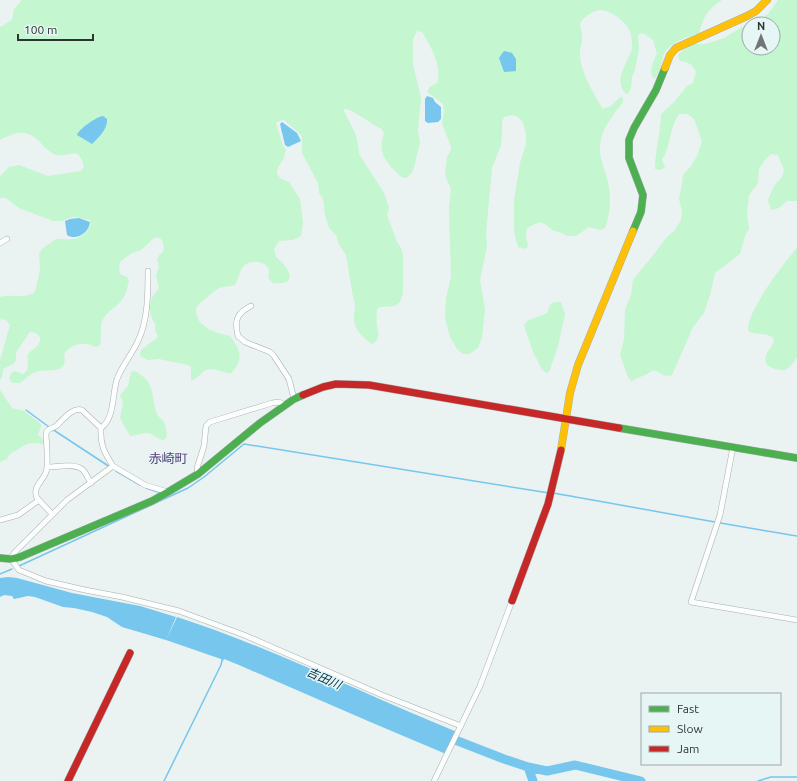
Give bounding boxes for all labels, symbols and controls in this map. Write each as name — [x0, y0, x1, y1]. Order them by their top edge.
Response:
scale bar — [18, 16, 93, 42]
north arrow — [741, 16, 781, 56]
text: N — [757, 20, 765, 32]
text: 100 m — [24, 23, 57, 36]
district label: 赤崎町 — [148, 451, 188, 465]
water label: 吉田川 — [305, 665, 345, 692]
legend — [641, 693, 781, 765]
text: Fast — [677, 702, 699, 715]
text: Slow — [677, 722, 703, 735]
text: Jam — [677, 742, 699, 755]

